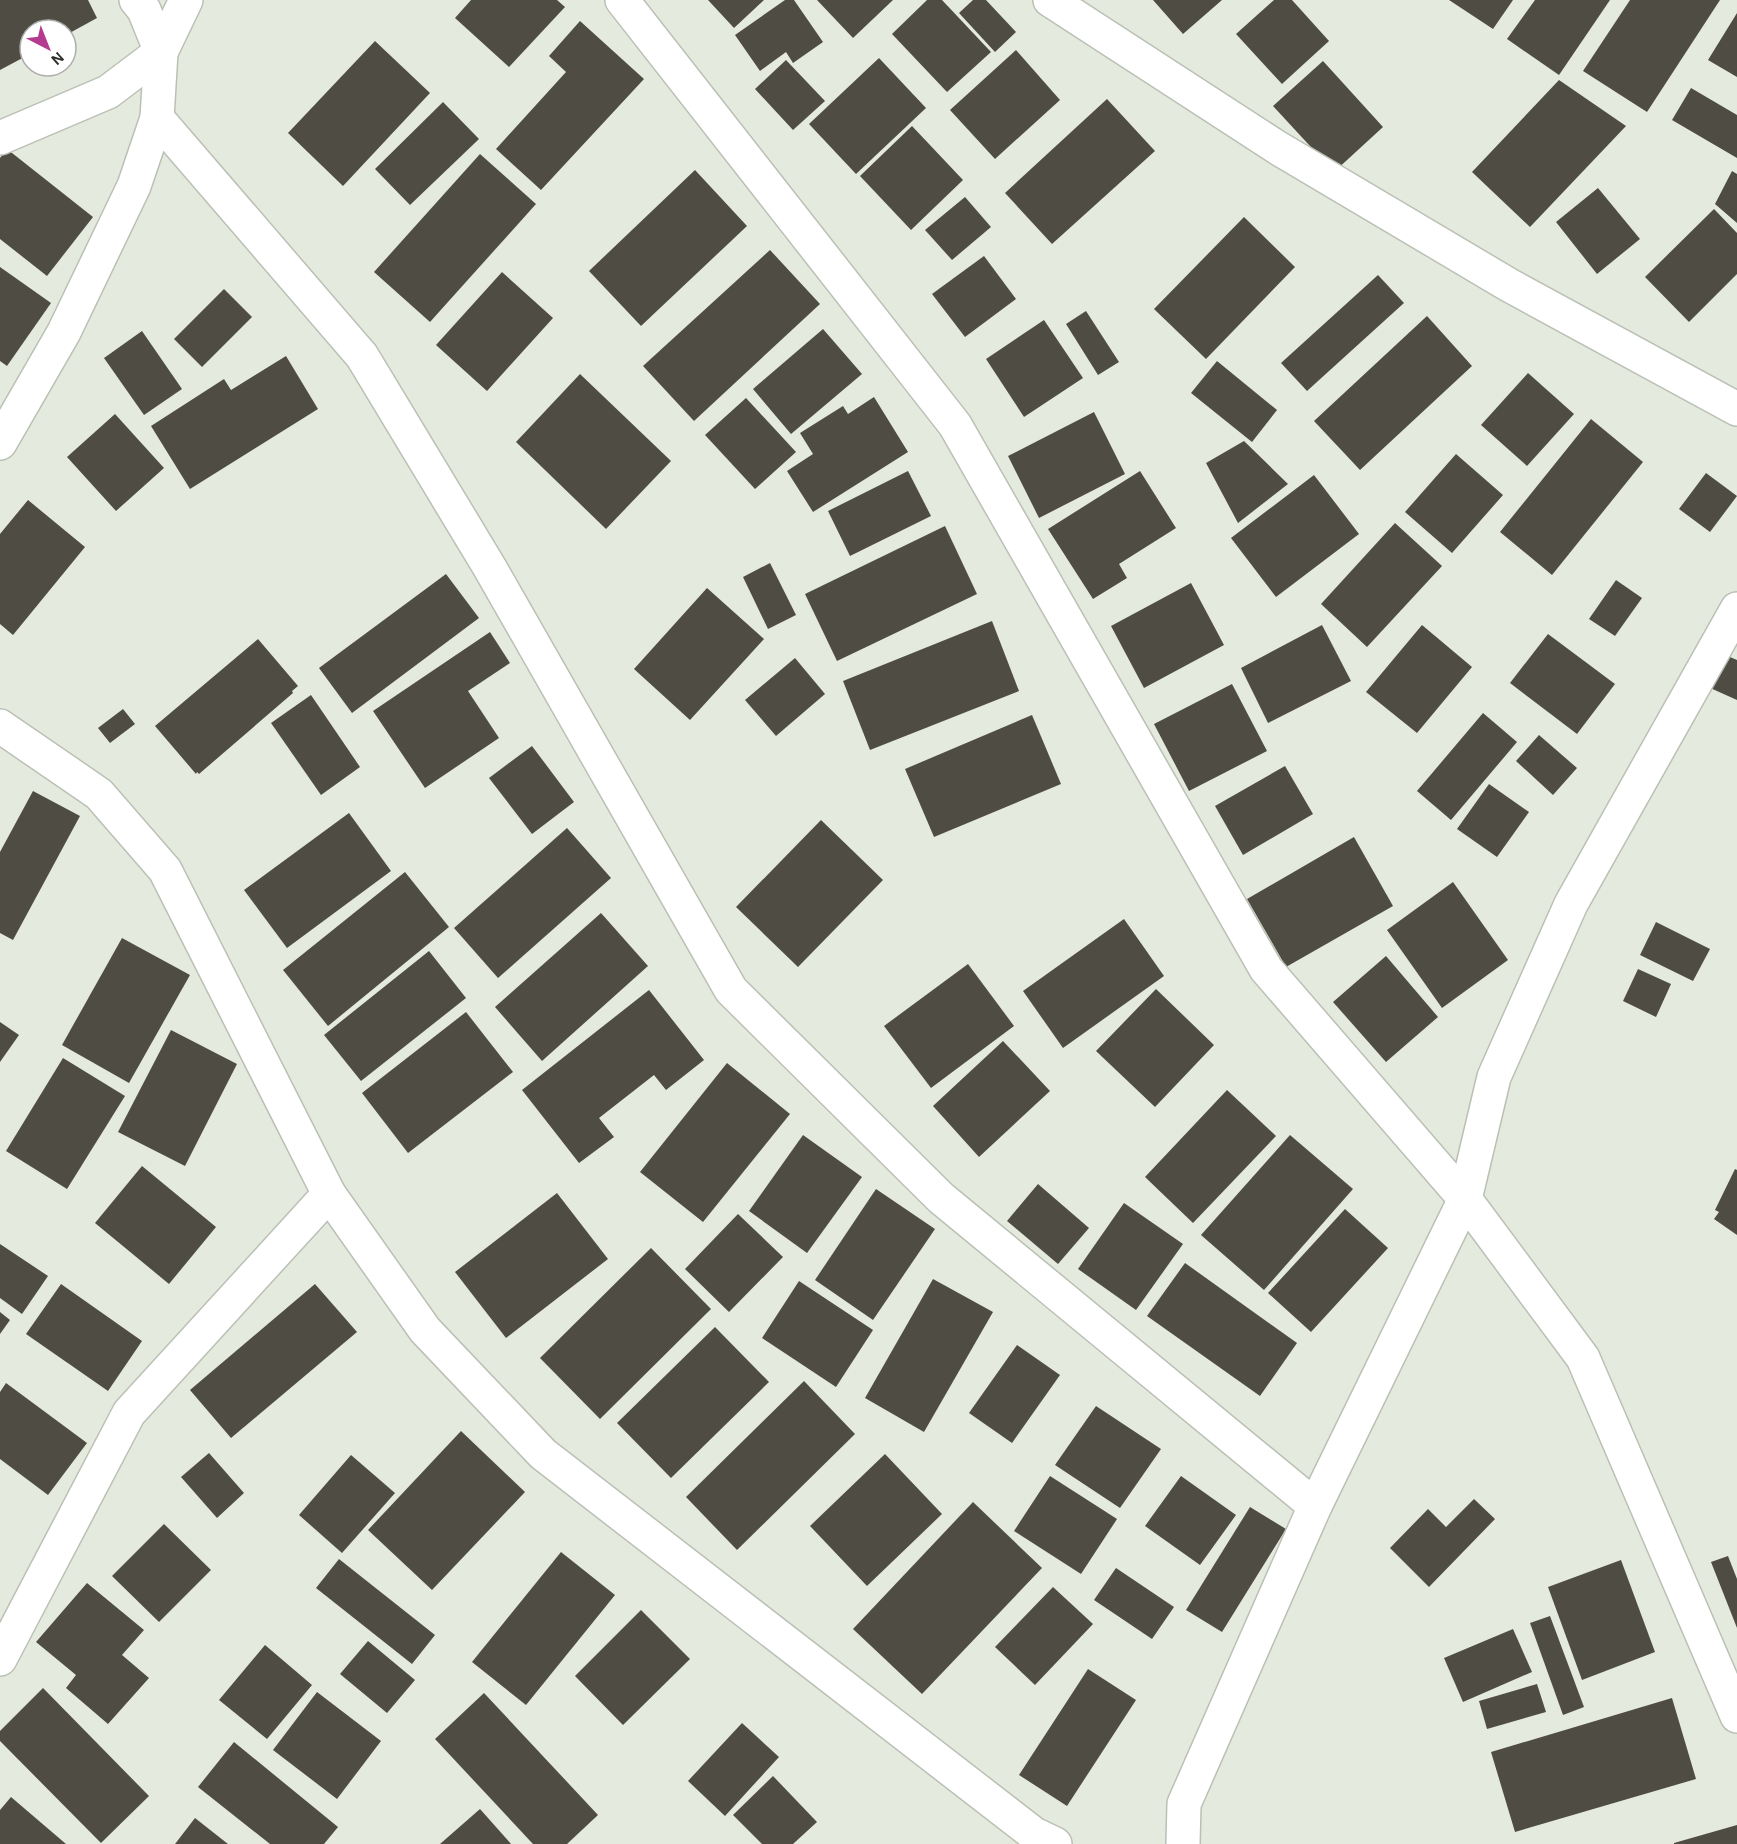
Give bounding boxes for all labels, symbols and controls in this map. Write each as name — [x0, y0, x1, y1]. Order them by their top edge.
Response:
north arrow — [18, 18, 78, 78]
text: N — [48, 49, 67, 68]

